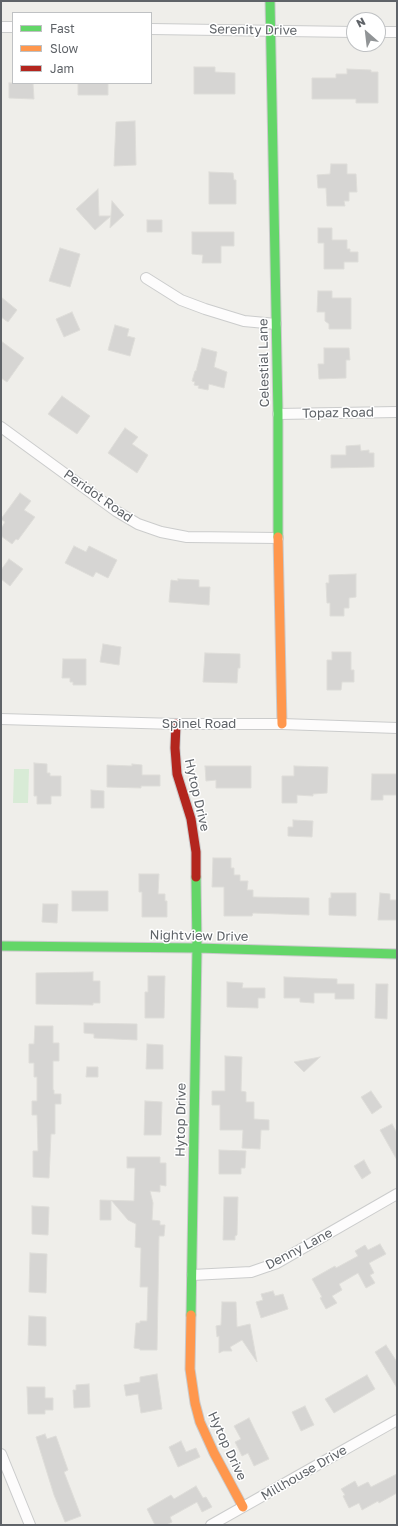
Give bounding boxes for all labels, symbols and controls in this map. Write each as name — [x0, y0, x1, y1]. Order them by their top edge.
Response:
legend — [12, 12, 152, 84]
north arrow — [346, 12, 386, 52]
text: N — [354, 14, 367, 30]
text: Fast — [50, 21, 75, 36]
street label: Serenity Drive — [209, 21, 297, 39]
text: Slow — [50, 41, 78, 56]
text: Jam — [50, 61, 74, 76]
street label: Celestial Lane — [255, 319, 273, 407]
street label: Topaz Road — [302, 405, 374, 421]
street label: Peridot Road — [61, 467, 135, 525]
street label: Spinel Road — [162, 716, 236, 732]
street label: Hytop Drive — [181, 757, 213, 833]
street label: Nightview Drive — [149, 927, 249, 945]
street label: Hytop Drive — [173, 1083, 189, 1157]
street label: Denny Lane — [263, 1225, 335, 1273]
street label: Hytop Drive — [204, 1409, 250, 1483]
street label: Millhouse Drive — [258, 1442, 350, 1504]

